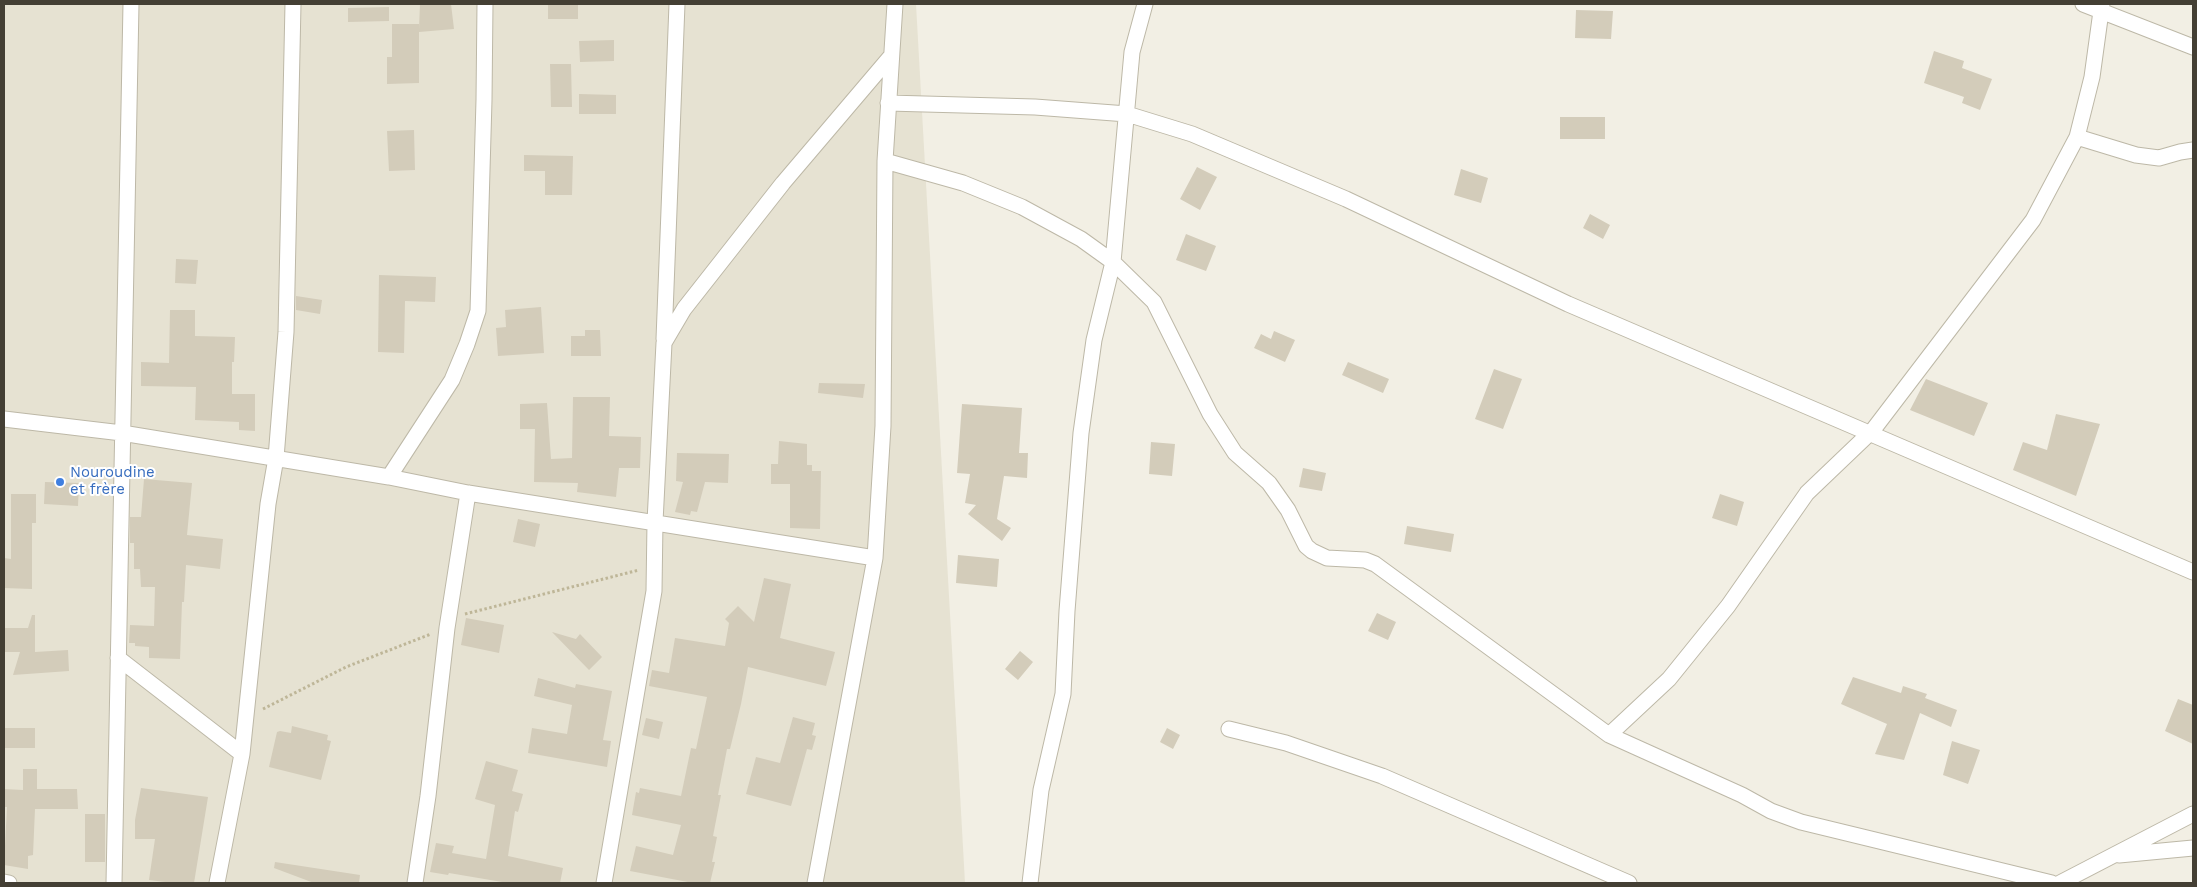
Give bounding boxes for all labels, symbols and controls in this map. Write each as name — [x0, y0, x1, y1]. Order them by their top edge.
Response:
place label: Nouroudine et frère — [70, 464, 155, 499]
marker: Nouroudine et frère — [54, 476, 66, 488]

